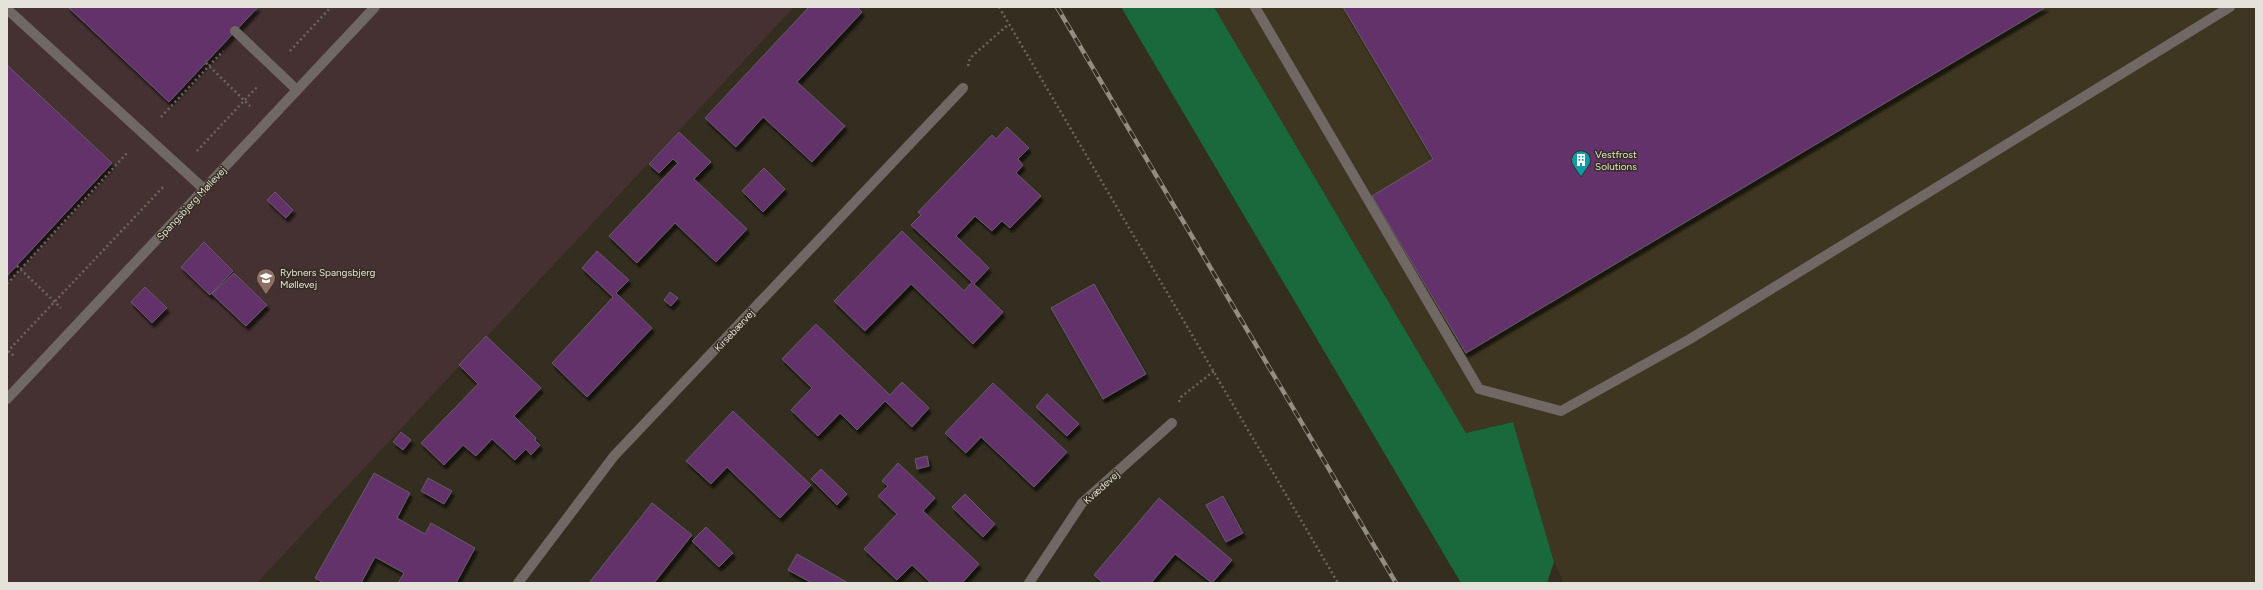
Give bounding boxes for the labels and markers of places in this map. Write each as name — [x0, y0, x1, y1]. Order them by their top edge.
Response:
place label: Vestfrost Solutions — [1595, 148, 1637, 173]
building icon: Vestfrost Solutions — [1570, 149, 1592, 177]
place label: Rybners Spangsbjerg Møllevej — [280, 266, 376, 291]
school or university icon: Rybners Spangsbjerg Møllevej — [255, 267, 277, 295]

